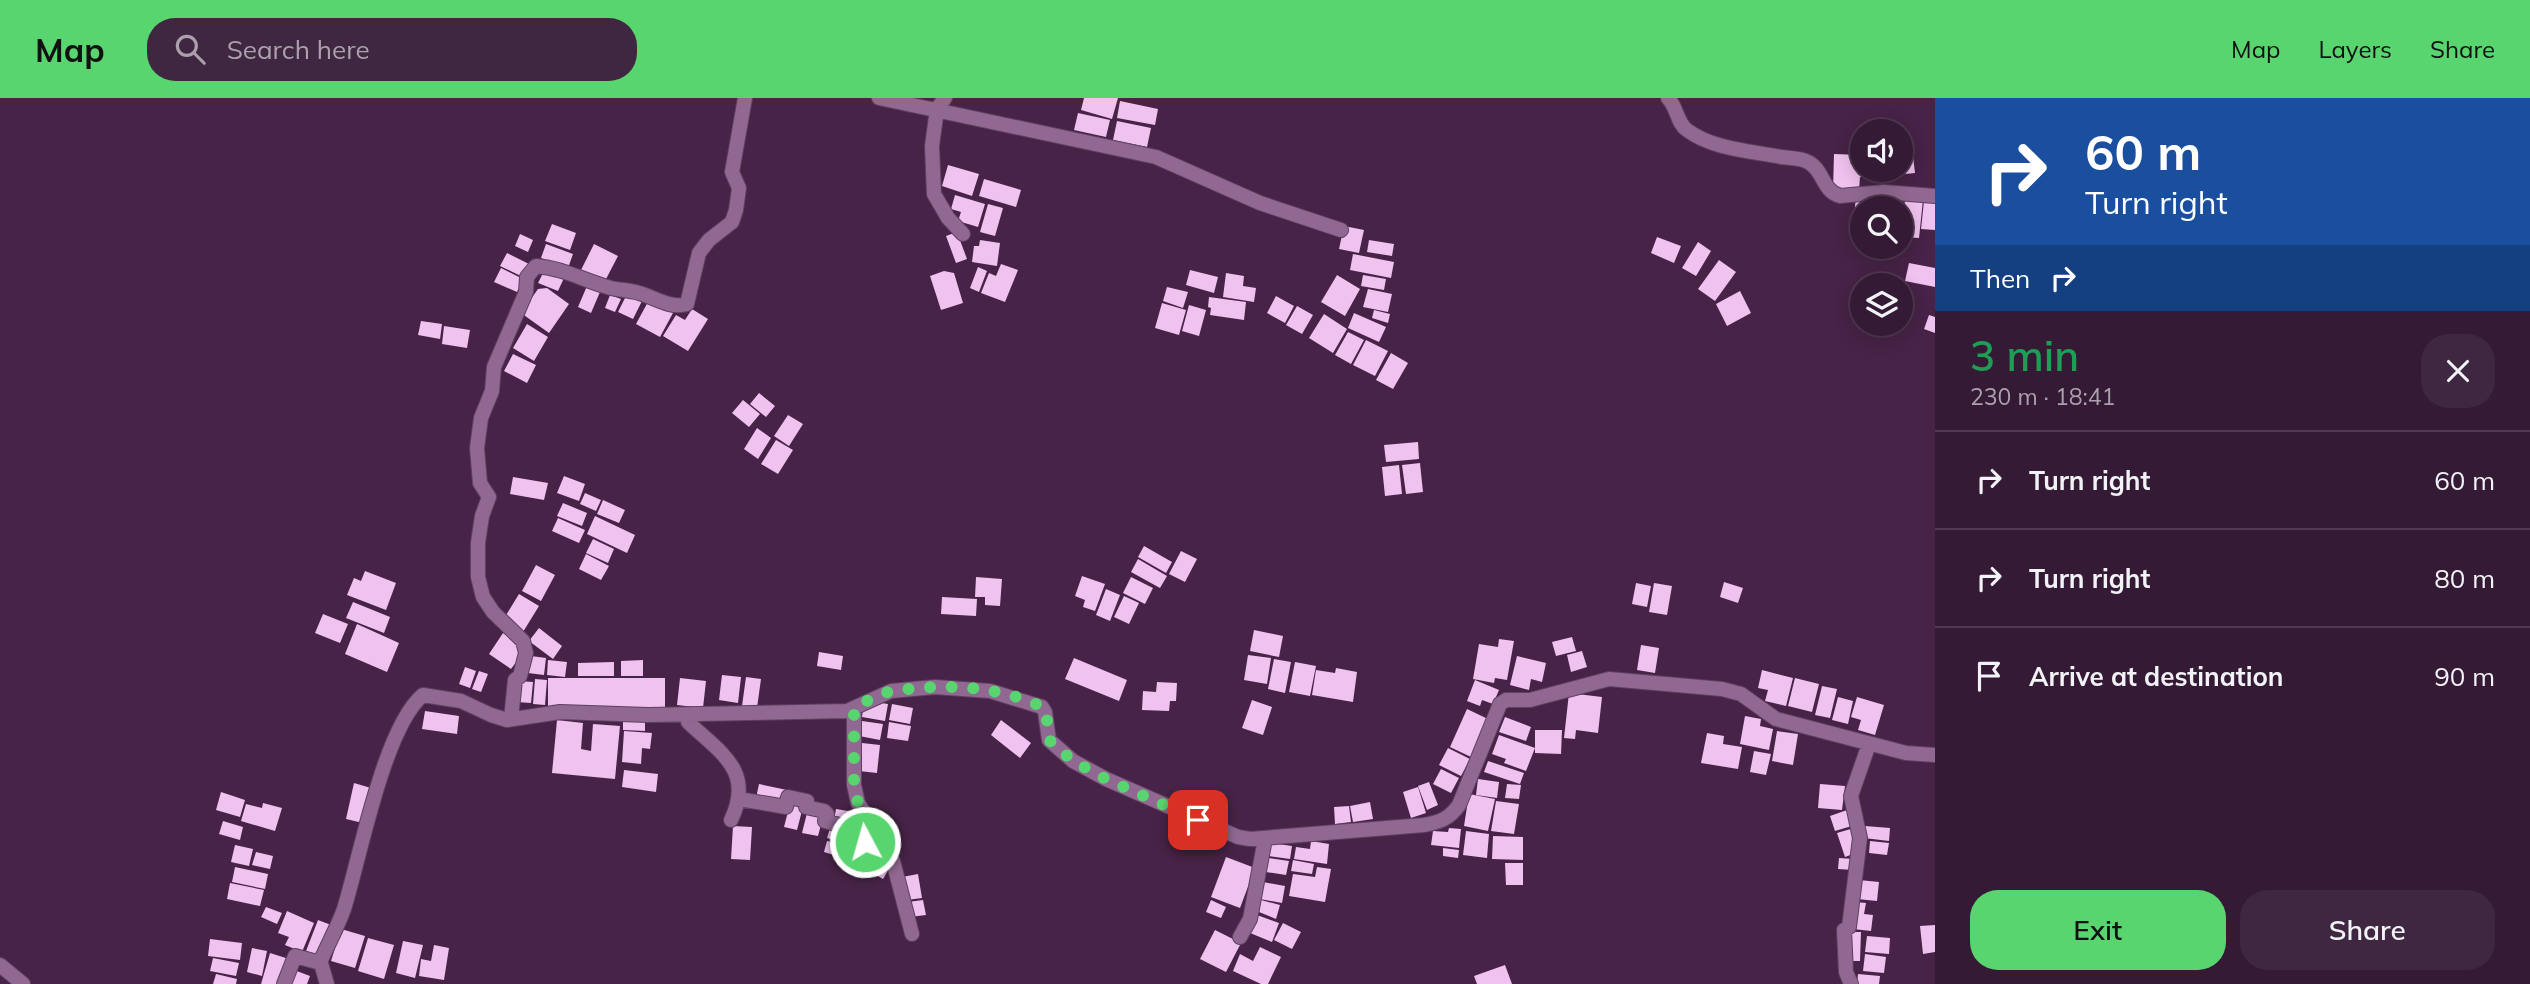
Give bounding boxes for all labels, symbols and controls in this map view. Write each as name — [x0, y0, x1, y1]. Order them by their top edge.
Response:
search box — [147, 18, 637, 81]
text: Map — [35, 29, 105, 70]
icon: search — [171, 30, 209, 68]
text: Search here — [227, 33, 370, 66]
text: Map — [2231, 34, 2280, 64]
text: Layers — [2318, 34, 2392, 64]
text: Share — [2430, 34, 2495, 64]
map controls — [1850, 119, 1913, 336]
button: sound — [1850, 119, 1913, 182]
text: 60 m — [2085, 121, 2201, 182]
icon: right — [1970, 126, 2061, 217]
text: Turn right — [2085, 182, 2228, 222]
button: search — [1850, 196, 1913, 259]
icon: right — [2044, 259, 2082, 297]
text: Then — [1970, 262, 2030, 295]
button: layers — [1850, 273, 1913, 336]
text: 3 min — [1970, 329, 2079, 382]
button: close — [2421, 334, 2495, 408]
text: 230 m · 18:41 — [1970, 382, 2115, 411]
icon: right — [1970, 461, 2008, 499]
text: Turn right — [2029, 464, 2150, 497]
text: 60 m — [2434, 464, 2495, 497]
icon: right — [1970, 559, 2008, 597]
text: Turn right — [2029, 562, 2150, 595]
text: 80 m — [2434, 562, 2495, 595]
icon: arrive — [1970, 657, 2008, 695]
text: Arrive at destination — [2029, 660, 2284, 693]
text: 90 m — [2434, 660, 2495, 693]
pin — [1168, 790, 1228, 850]
icon: arrive — [1179, 801, 1217, 839]
position arrow — [828, 805, 902, 879]
button: Exit — [1970, 890, 2226, 970]
button: Share — [2240, 890, 2495, 970]

